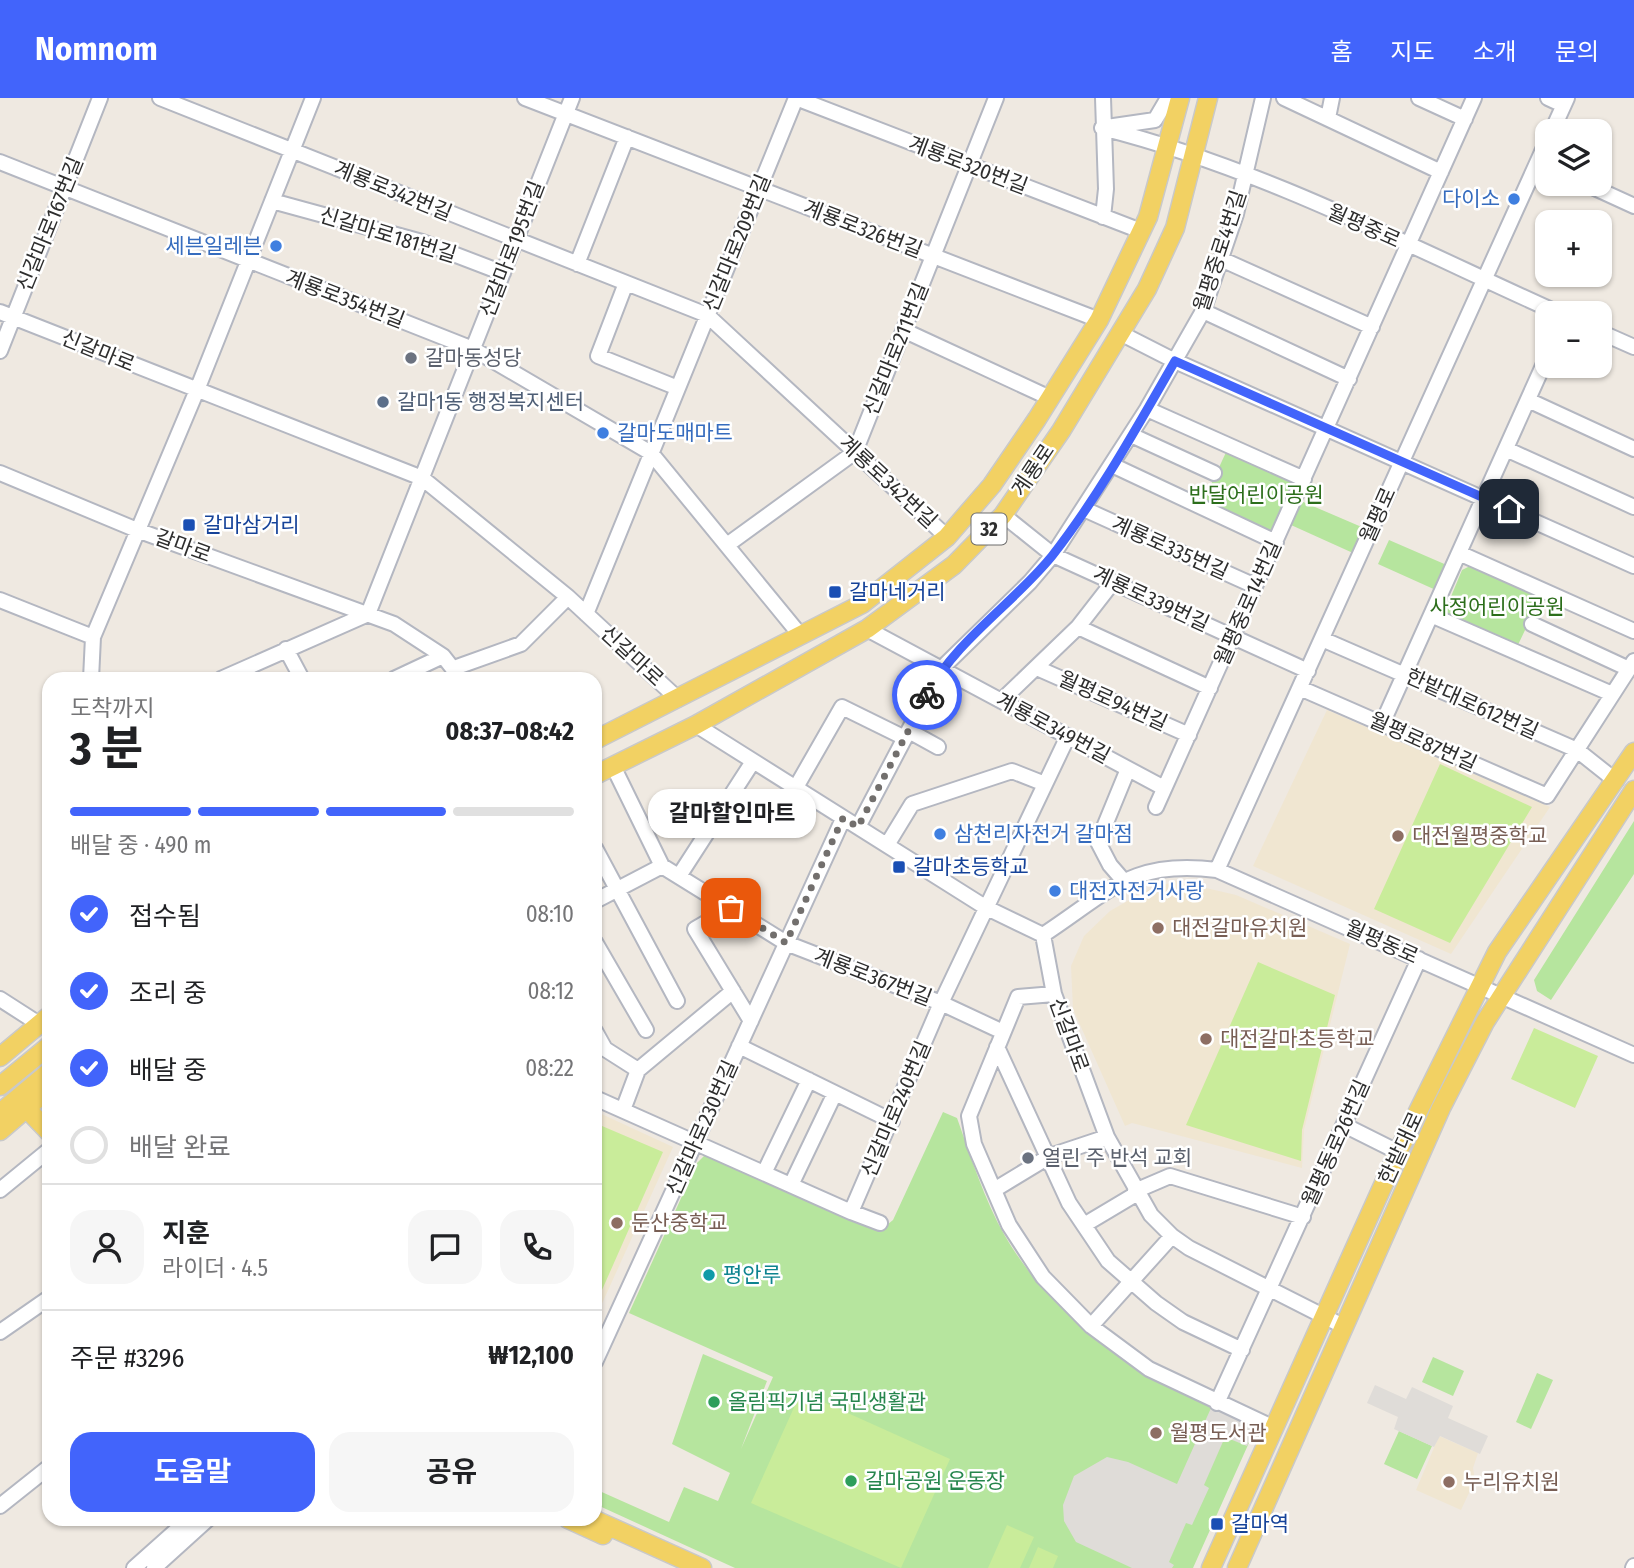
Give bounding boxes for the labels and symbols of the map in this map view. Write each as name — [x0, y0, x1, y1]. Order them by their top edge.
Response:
street label: 계룡로320번길 — [904, 130, 1032, 200]
street label: 신갈마로167번길 — [11, 153, 89, 295]
street label: 계룡로342번길 — [330, 156, 456, 226]
street label: 신갈마로209번길 — [698, 170, 776, 316]
street label: 신갈마로195번길 — [474, 177, 550, 321]
place label: 다이소 — [1442, 186, 1500, 212]
street label: 월평중로4번길 — [1188, 187, 1252, 315]
marker: 다이소 — [1506, 191, 1522, 207]
street label: 계룡로326번길 — [800, 194, 926, 264]
street label: 월평중로 — [1323, 198, 1405, 254]
street label: 신갈마로181번길 — [316, 202, 460, 268]
place label: 세븐일레븐 — [165, 233, 262, 259]
marker: 세븐일레븐 — [268, 238, 284, 254]
street label: 계룡로354번길 — [282, 264, 408, 334]
street label: 신갈마로211번길 — [858, 279, 934, 419]
street label: 신갈마로 — [57, 324, 139, 378]
place label: 갈마동성당 — [425, 345, 522, 371]
marker: 갈마동성당 — [403, 350, 419, 366]
place label: 갈마1동 행정복지센터 — [397, 389, 584, 415]
marker: 갈마1동 행정복지센터 — [375, 394, 391, 410]
place label: 갈마도매마트 — [617, 420, 733, 446]
marker: 갈마도매마트 — [595, 425, 611, 441]
street label: 계룡로342번길 — [833, 430, 943, 534]
street label: 계룡로 — [1006, 439, 1060, 501]
pin — [1479, 479, 1539, 539]
park label: 반달어린이공원 — [1188, 482, 1324, 508]
street label: 월평로 — [1354, 483, 1402, 547]
street label: 계룡로335번길 — [1108, 511, 1232, 585]
place label: 갈마삼거리 — [203, 512, 300, 538]
road number: 32 — [972, 514, 1006, 544]
marker: 갈마삼거리 — [181, 517, 197, 533]
street label: 갈마로 — [151, 524, 215, 568]
street label: 월평중로14번길 — [1209, 536, 1287, 670]
street label: 계룡로339번길 — [1089, 561, 1213, 637]
place label: 갈마네거리 — [849, 579, 946, 605]
marker: 갈마네거리 — [827, 584, 843, 600]
park label: 사정어린이공원 — [1429, 594, 1565, 620]
street label: 신갈마로 — [595, 620, 669, 692]
courier — [892, 660, 962, 730]
street label: 한밭대로612번길 — [1401, 663, 1543, 745]
street label: 월평로94번길 — [1054, 665, 1172, 737]
street label: 계룡로349번길 — [991, 687, 1115, 769]
street label: 월평로87번길 — [1365, 707, 1481, 777]
callout: 갈마할인마트 — [647, 789, 815, 838]
place label: 삼천리자전거 갈마점 — [954, 821, 1133, 847]
place label: 대전월평중학교 — [1412, 823, 1547, 849]
marker: 삼천리자전거 갈마점 — [932, 826, 948, 842]
marker: 대전월평중학교 — [1390, 828, 1406, 844]
place label: 갈마초등학교 — [913, 854, 1029, 880]
marker: 갈마초등학교 — [891, 859, 907, 875]
pin — [701, 878, 761, 938]
place label: 대전자전거사랑 — [1069, 878, 1204, 904]
marker: 대전자전거사랑 — [1047, 883, 1063, 899]
street label: 월평동로 — [1341, 914, 1423, 970]
place label: 대전갈마유치원 — [1172, 915, 1307, 941]
marker: 대전갈마유치원 — [1150, 920, 1166, 936]
street label: 계룡로367번길 — [810, 943, 936, 1011]
street label: 신갈마로 — [1044, 994, 1094, 1076]
place label: 대전갈마초등학교 — [1220, 1026, 1375, 1052]
marker: 대전갈마초등학교 — [1198, 1031, 1214, 1047]
street label: 신갈마로240번길 — [856, 1037, 936, 1181]
street label: 신갈마로230번길 — [661, 1056, 743, 1200]
street label: 월평동로26번길 — [1297, 1076, 1375, 1210]
street label: 한밭대로 — [1373, 1107, 1429, 1189]
place label: 열린 주 반석 교회 — [1042, 1145, 1192, 1171]
marker: 열린 주 반석 교회 — [1020, 1150, 1036, 1166]
place label: 둔산중학교 — [631, 1210, 728, 1236]
marker: 둔산중학교 — [609, 1215, 625, 1231]
place label: 평안루 — [723, 1262, 781, 1288]
marker: 평안루 — [701, 1267, 717, 1283]
place label: 올림픽기념 국민생활관 — [728, 1389, 926, 1415]
marker: 올림픽기념 국민생활관 — [706, 1394, 722, 1410]
place label: 월평도서관 — [1170, 1420, 1267, 1446]
marker: 월평도서관 — [1148, 1425, 1164, 1441]
place label: 갈마공원 운동장 — [865, 1468, 1005, 1494]
place label: 누리유치원 — [1463, 1469, 1560, 1495]
marker: 갈마공원 운동장 — [843, 1473, 859, 1489]
marker: 누리유치원 — [1441, 1474, 1457, 1490]
place label: 갈마역 — [1231, 1511, 1289, 1537]
marker: 갈마역 — [1209, 1516, 1225, 1532]

